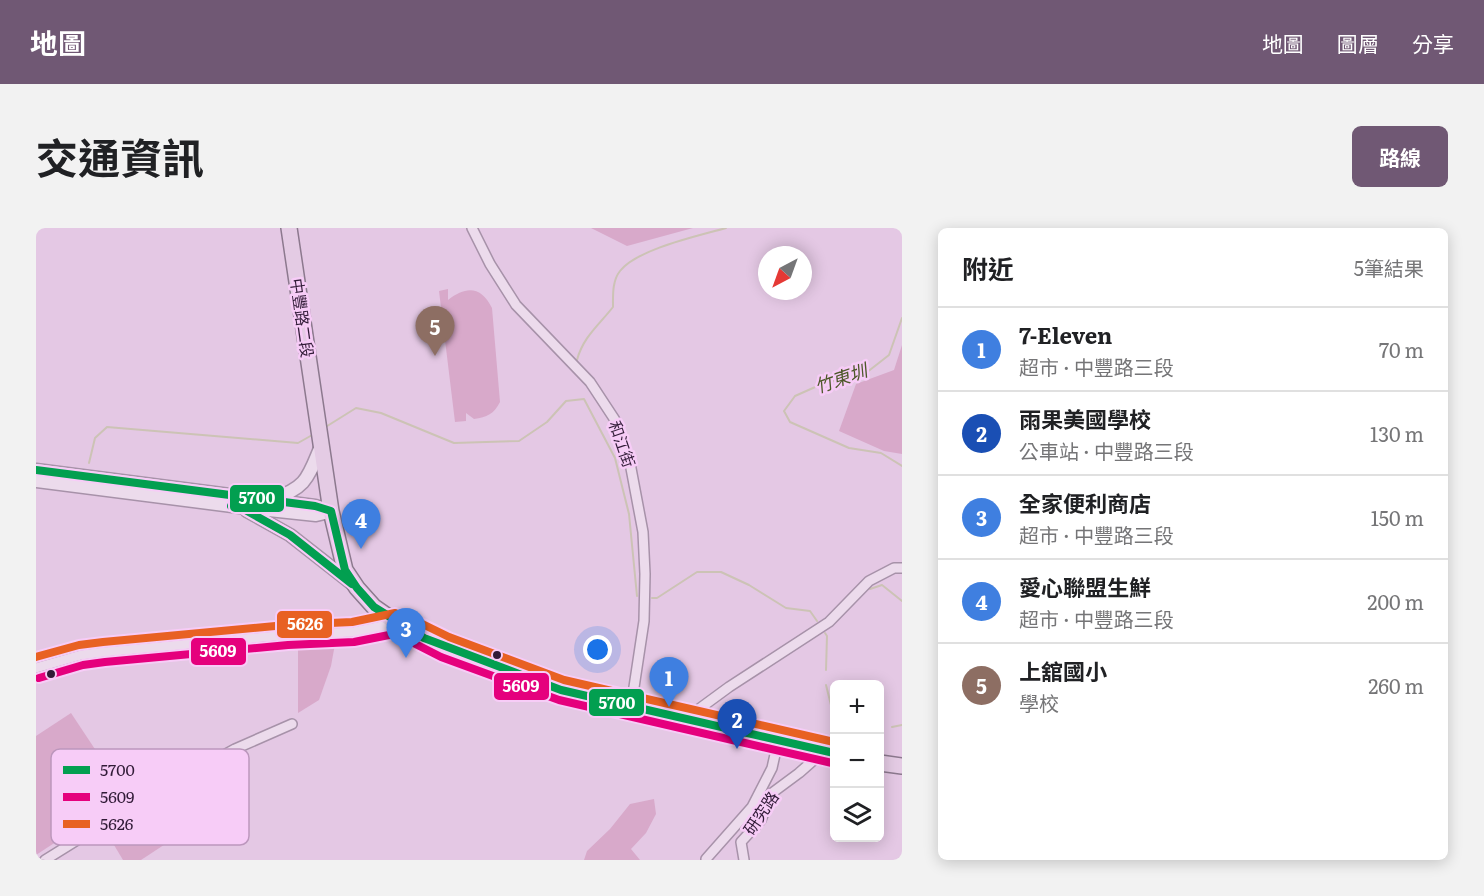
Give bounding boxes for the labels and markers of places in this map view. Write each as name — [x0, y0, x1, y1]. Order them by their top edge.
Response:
pin: 5 — [416, 306, 454, 356]
pin: 4 — [342, 500, 380, 549]
pin: 3 — [386, 608, 425, 658]
unlabelled marker — [491, 649, 503, 661]
pin: 1 — [650, 658, 688, 707]
unlabelled marker — [45, 668, 57, 680]
pin: 2 — [718, 700, 756, 749]

